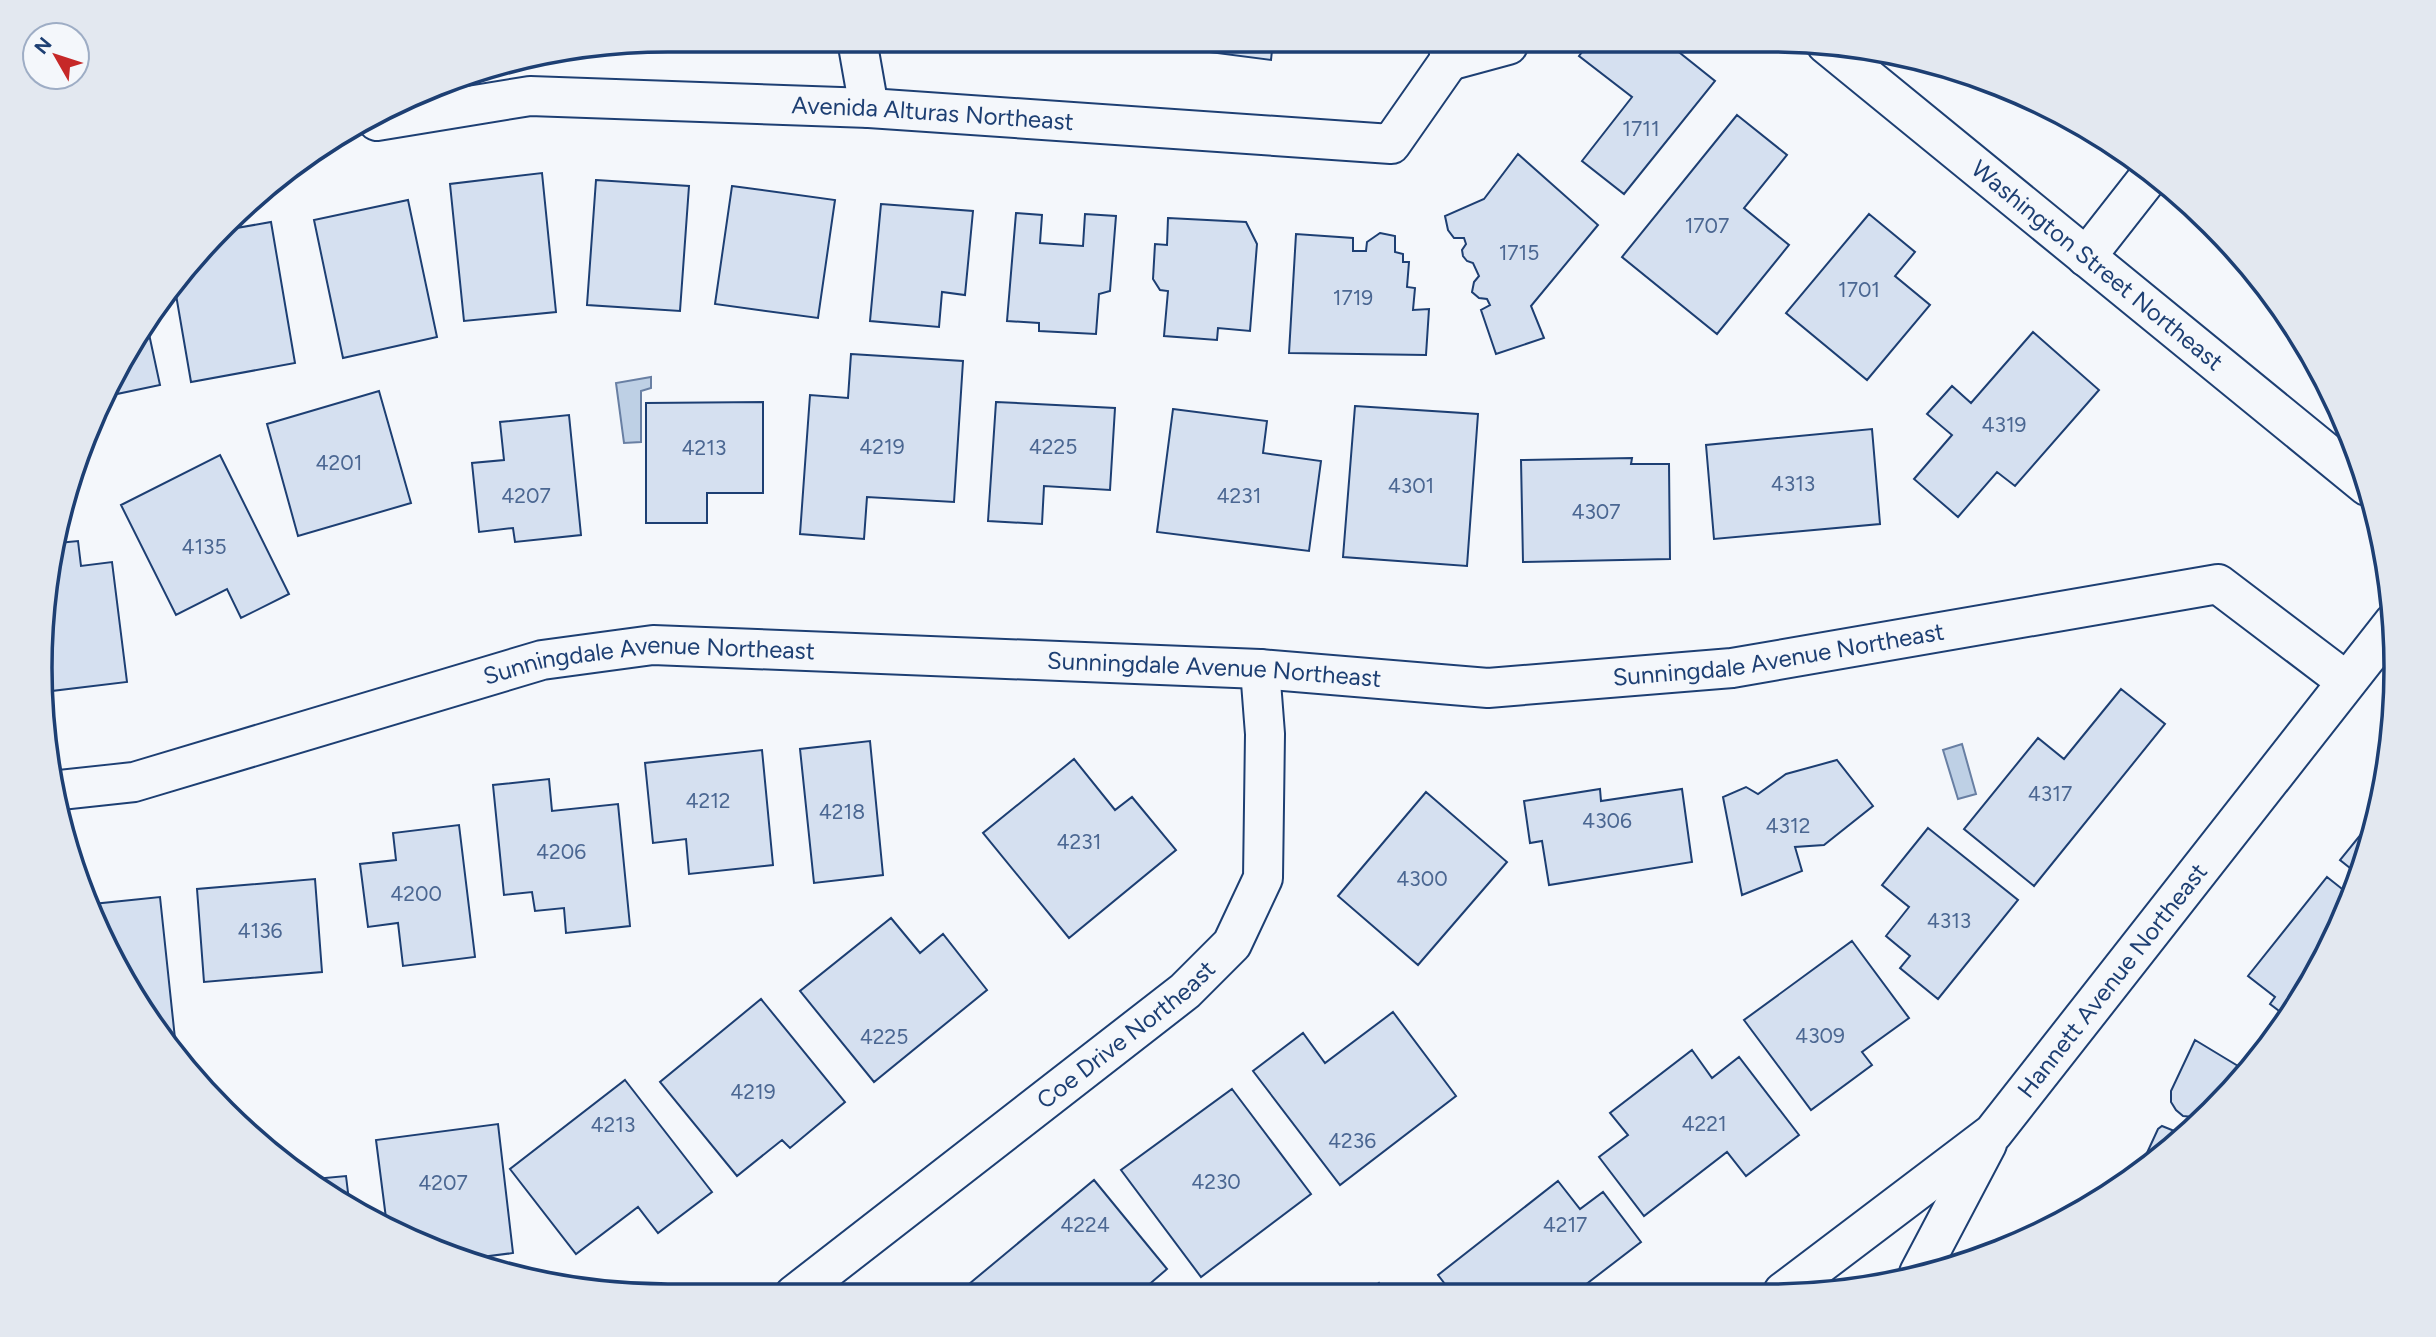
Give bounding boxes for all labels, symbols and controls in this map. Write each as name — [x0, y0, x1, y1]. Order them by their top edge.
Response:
north arrow — [21, 21, 91, 91]
text: N — [30, 33, 57, 59]
street label: Avenida Alturas Northeast — [791, 90, 1075, 136]
house number: 1711 — [1622, 116, 1660, 141]
street label: Washington Street Northeast — [1966, 154, 2229, 376]
house number: 1707 — [1685, 213, 1729, 238]
house number: 1715 — [1499, 240, 1539, 265]
house number: 1701 — [1838, 277, 1880, 302]
house number: 1719 — [1333, 285, 1373, 310]
house number: 4319 — [1981, 412, 2027, 437]
house number: 4219 — [859, 434, 905, 459]
house number: 4225 — [1029, 434, 1077, 459]
house number: 4213 — [682, 435, 726, 460]
house number: 4201 — [316, 450, 362, 475]
house number: 4313 — [1771, 471, 1815, 496]
house number: 4301 — [1388, 473, 1434, 498]
house number: 4207 — [501, 483, 551, 508]
house number: 4231 — [1217, 483, 1261, 508]
house number: 4307 — [1571, 499, 1621, 524]
house number: 4135 — [181, 534, 227, 559]
street label: Sunningdale Avenue Northeast — [1612, 617, 1946, 692]
street label: Sunningdale Avenue Northeast — [480, 630, 815, 691]
street label: Sunningdale Avenue Northeast — [1047, 646, 1382, 693]
house number: 4317 — [2028, 781, 2072, 806]
house number: 4212 — [685, 788, 731, 813]
house number: 4218 — [819, 799, 865, 824]
house number: 4306 — [1582, 808, 1632, 833]
house number: 4312 — [1766, 813, 1810, 838]
house number: 4231 — [1057, 829, 1101, 854]
house number: 4206 — [536, 839, 586, 864]
street label: Hannett Avenue Northeast — [2011, 857, 2213, 1103]
house number: 4300 — [1396, 866, 1448, 891]
house number: 4200 — [390, 881, 442, 906]
house number: 4313 — [1927, 908, 1971, 933]
house number: 4136 — [237, 918, 283, 943]
street label: Coe Drive Northeast — [1031, 954, 1221, 1115]
house number: 4309 — [1795, 1023, 1845, 1048]
house number: 4225 — [860, 1024, 908, 1049]
house number: 4219 — [730, 1079, 776, 1104]
house number: 4221 — [1681, 1111, 1727, 1136]
house number: 4213 — [591, 1112, 635, 1137]
house number: 4236 — [1328, 1128, 1376, 1153]
house number: 4230 — [1191, 1169, 1241, 1194]
house number: 4207 — [418, 1170, 468, 1195]
house number: 4224 — [1060, 1212, 1110, 1237]
house number: 4217 — [1543, 1212, 1587, 1237]

